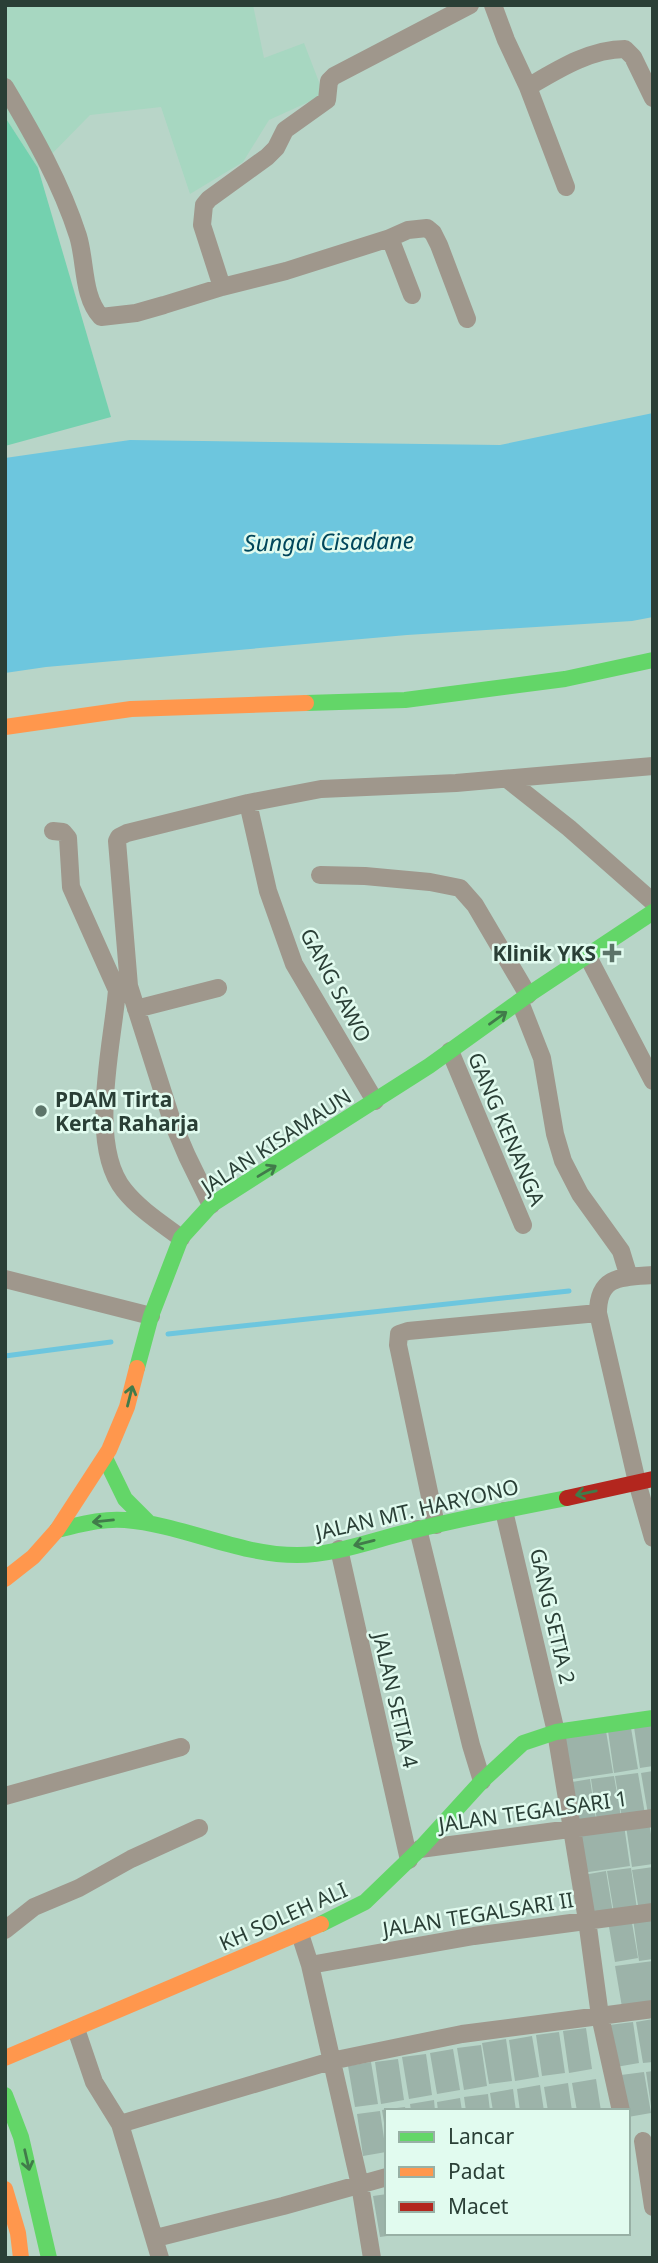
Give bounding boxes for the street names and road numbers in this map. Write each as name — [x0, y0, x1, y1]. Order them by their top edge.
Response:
street label: GANG SAWO — [294, 923, 378, 1047]
street label: GANG KENANGA — [462, 1048, 552, 1211]
street label: JALAN KISAMAUN — [194, 1082, 357, 1201]
street label: JALAN MT. HARYONO — [311, 1472, 521, 1546]
street label: GANG SETIA 2 — [524, 1545, 582, 1687]
street label: JALAN SETIA 4 — [366, 1628, 425, 1770]
street label: JALAN TEGALSARI 1 — [435, 1784, 629, 1838]
street label: KH SOLEH ALI — [215, 1875, 351, 1957]
street label: JALAN TEGALSARI II — [379, 1885, 575, 1943]

